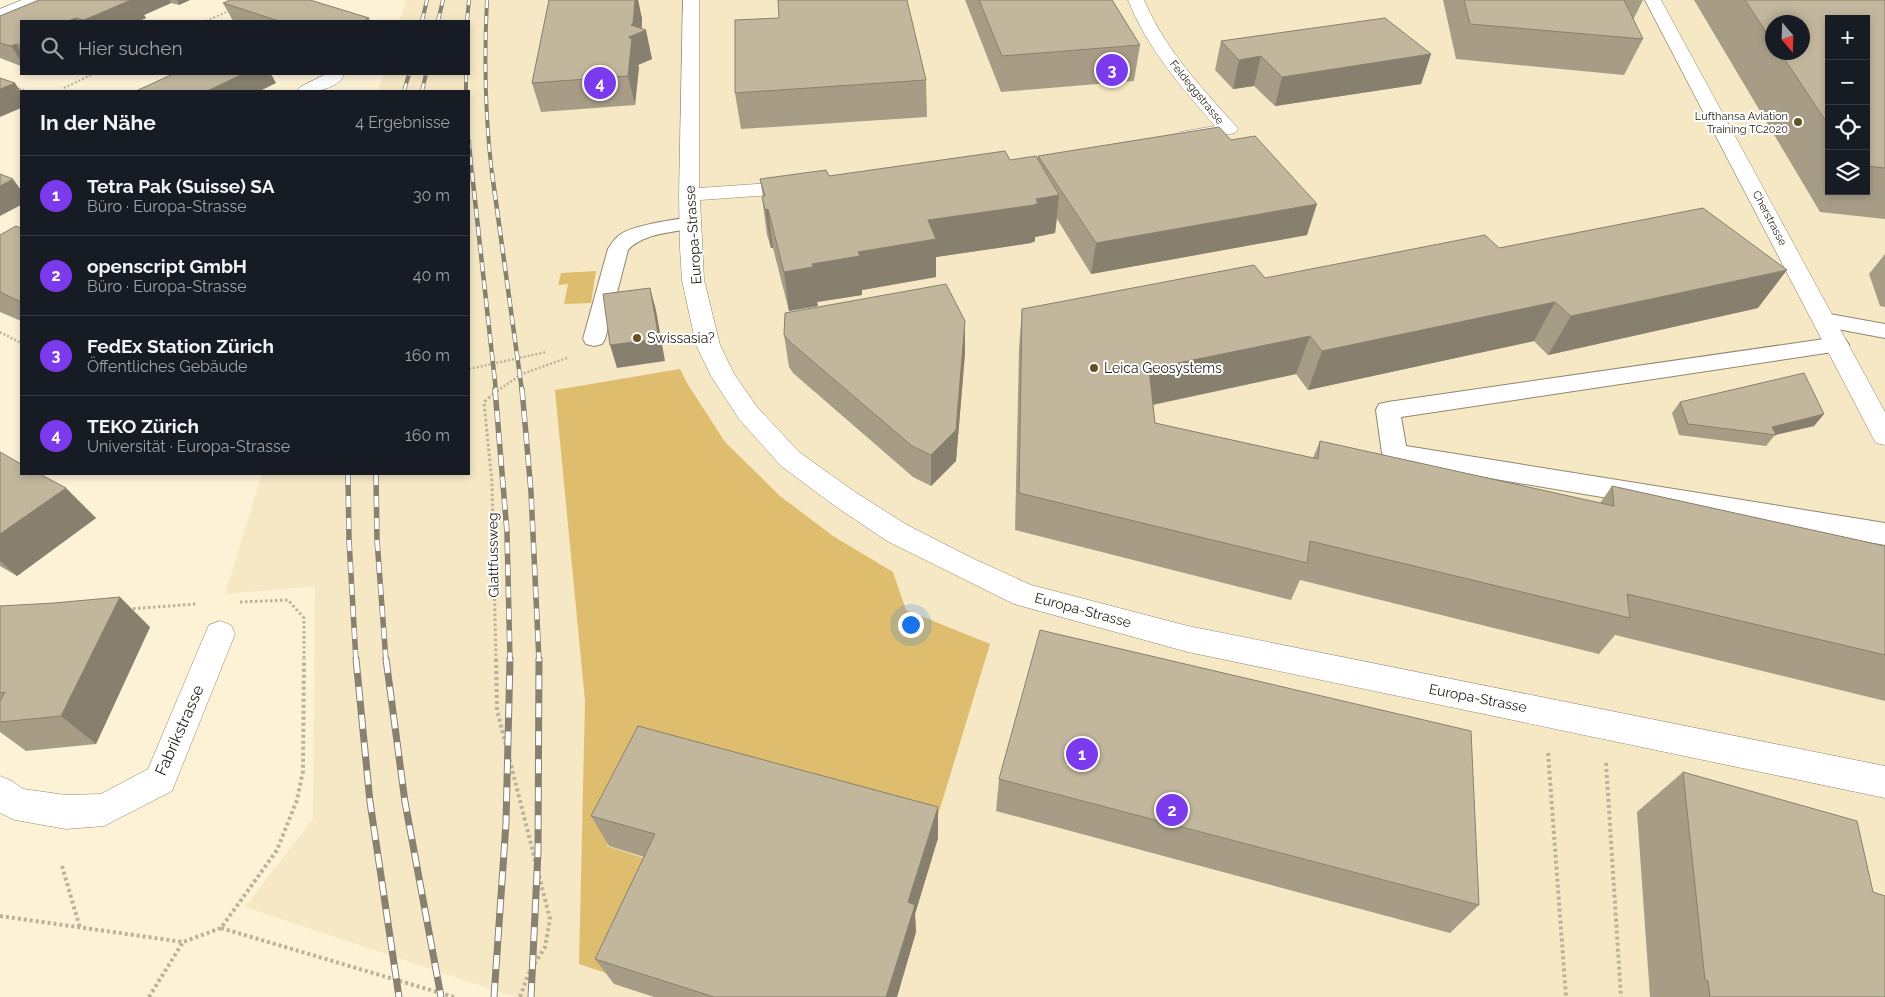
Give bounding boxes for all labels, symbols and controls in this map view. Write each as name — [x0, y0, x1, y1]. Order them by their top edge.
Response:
north arrow — [1765, 15, 1810, 60]
map controls — [1825, 15, 1870, 195]
button: + — [1825, 15, 1870, 60]
search box — [20, 20, 470, 75]
icon: search — [38, 34, 66, 62]
text: Hier suchen — [78, 37, 183, 59]
pin: 3 — [1096, 51, 1128, 89]
street label: Feldeggstrasse — [1167, 58, 1227, 127]
button: − — [1825, 60, 1870, 105]
pin: 4 — [584, 64, 616, 102]
button: locate — [1825, 105, 1870, 150]
text: In der Nähe — [40, 110, 156, 135]
place label: Lufthansa Aviation Training TC2020 — [1695, 110, 1788, 136]
text: 4 Ergebnisse — [355, 113, 450, 132]
marker: Lufthansa Aviation Training TC2020 — [1792, 116, 1804, 128]
button: layers — [1825, 150, 1870, 195]
text: Tetra Pak (Suisse) SA — [87, 175, 274, 197]
street label: Europa-Strasse — [682, 185, 704, 285]
text: 1 — [52, 186, 60, 205]
text: 30 m — [413, 186, 450, 205]
street label: Cherstrasse — [1750, 189, 1790, 248]
text: Büro · Europa-Strasse — [87, 197, 247, 216]
text: openscript GmbH — [87, 255, 247, 277]
text: 2 — [51, 266, 61, 285]
text: 40 m — [413, 266, 450, 285]
text: Büro · Europa-Strasse — [87, 277, 247, 296]
place label: Swissasia? — [647, 330, 715, 346]
marker: Swissasia? — [631, 332, 643, 344]
text: FedEx Station Zürich — [87, 335, 274, 357]
text: 3 — [52, 346, 60, 365]
text: 160 m — [405, 346, 450, 365]
text: Öffentliches Gebäude — [87, 357, 248, 376]
place label: Leica Geosystems — [1104, 360, 1222, 376]
marker: Leica Geosystems — [1088, 362, 1100, 374]
text: TEKO Zürich — [87, 415, 199, 437]
text: 4 — [51, 426, 61, 445]
text: 160 m — [405, 426, 450, 445]
text: Universität · Europa-Strasse — [87, 437, 290, 456]
street label: Glattfussweg — [484, 512, 502, 598]
street label: Europa-Strasse — [1033, 589, 1133, 631]
your location — [898, 612, 924, 638]
street label: Europa-Strasse — [1428, 681, 1528, 715]
street label: Fabrikstrasse — [151, 682, 208, 778]
pin: 1 — [1066, 735, 1098, 773]
pin: 2 — [1156, 791, 1188, 829]

